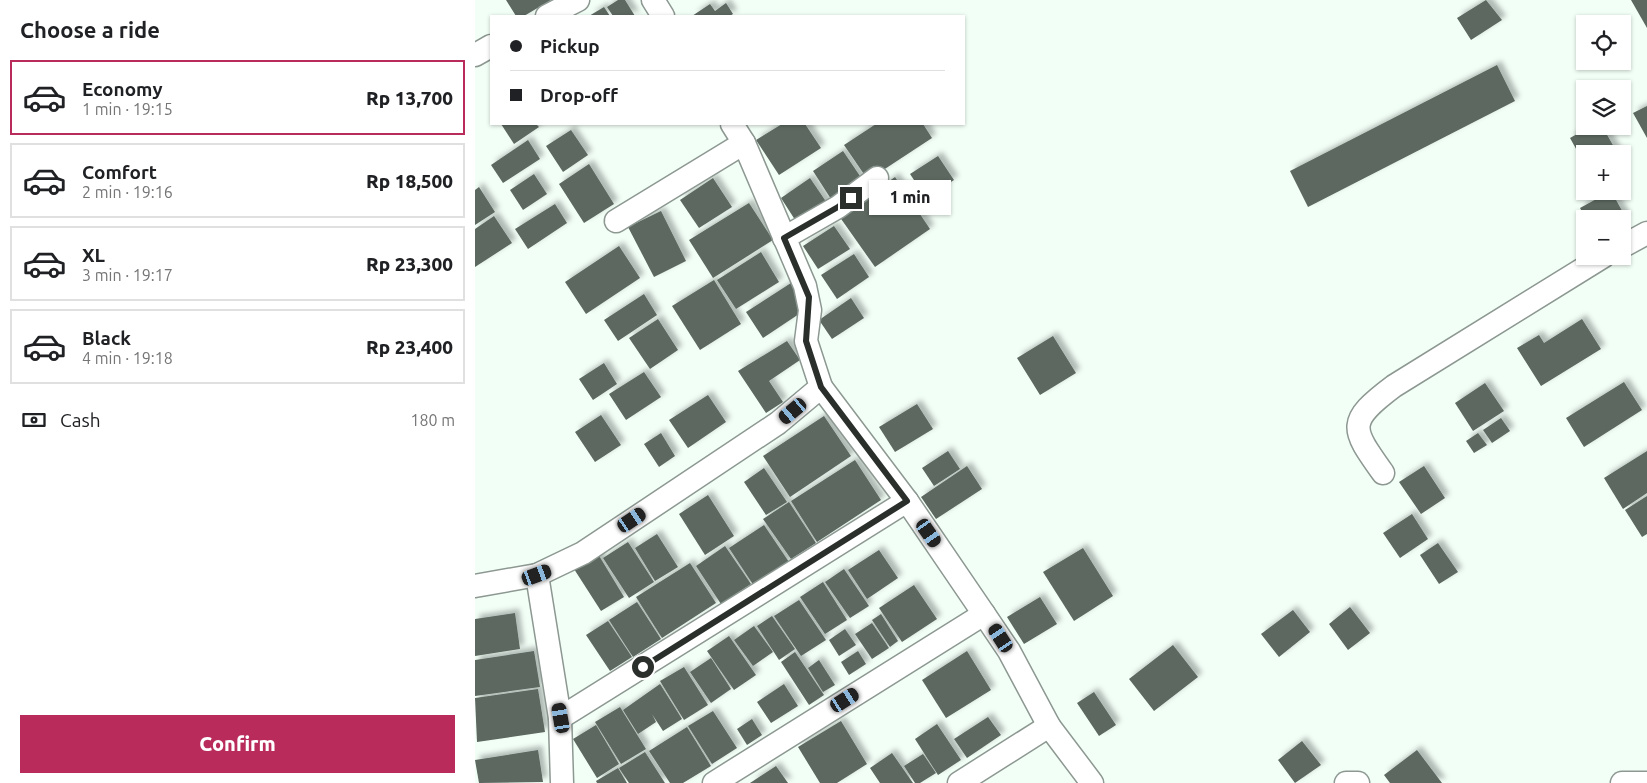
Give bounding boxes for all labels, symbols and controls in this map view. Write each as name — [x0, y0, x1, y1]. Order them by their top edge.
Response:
map controls — [1576, 15, 1631, 265]
button: locate — [1576, 15, 1631, 70]
text: Choose a ride — [20, 17, 160, 42]
text: Pickup — [540, 35, 600, 57]
icon: car — [22, 75, 67, 120]
text: Economy — [82, 78, 163, 100]
button: layers — [1576, 80, 1631, 135]
text: Drop-off — [540, 84, 618, 106]
text: Rp 13,700 — [366, 87, 453, 109]
text: 1 min · 19:15 — [82, 100, 173, 118]
button: + — [1576, 145, 1631, 200]
icon: car — [22, 158, 67, 203]
text: Comfort — [82, 161, 157, 183]
text: Rp 18,500 — [366, 170, 453, 192]
callout: 1 min — [869, 180, 951, 216]
text: 2 min · 19:16 — [82, 183, 173, 201]
route end — [840, 187, 862, 209]
text: 1 min — [890, 188, 930, 206]
button: − — [1576, 210, 1631, 265]
icon: car — [22, 241, 67, 286]
text: XL — [82, 244, 105, 266]
text: Rp 23,300 — [366, 253, 453, 275]
text: 3 min · 19:17 — [82, 266, 173, 284]
icon: car — [22, 324, 67, 369]
text: Black — [82, 327, 131, 349]
text: Rp 23,400 — [366, 336, 453, 358]
text: 4 min · 19:18 — [82, 349, 173, 367]
car — [776, 396, 809, 426]
icon: cash — [20, 406, 48, 434]
text: Cash — [60, 409, 101, 431]
text: 180 m — [410, 411, 455, 429]
car — [615, 505, 648, 535]
car — [914, 516, 943, 550]
car — [520, 563, 553, 587]
car — [986, 621, 1015, 655]
route start — [632, 656, 654, 678]
car — [828, 686, 861, 714]
car — [551, 702, 570, 734]
button: Confirm — [20, 715, 455, 773]

